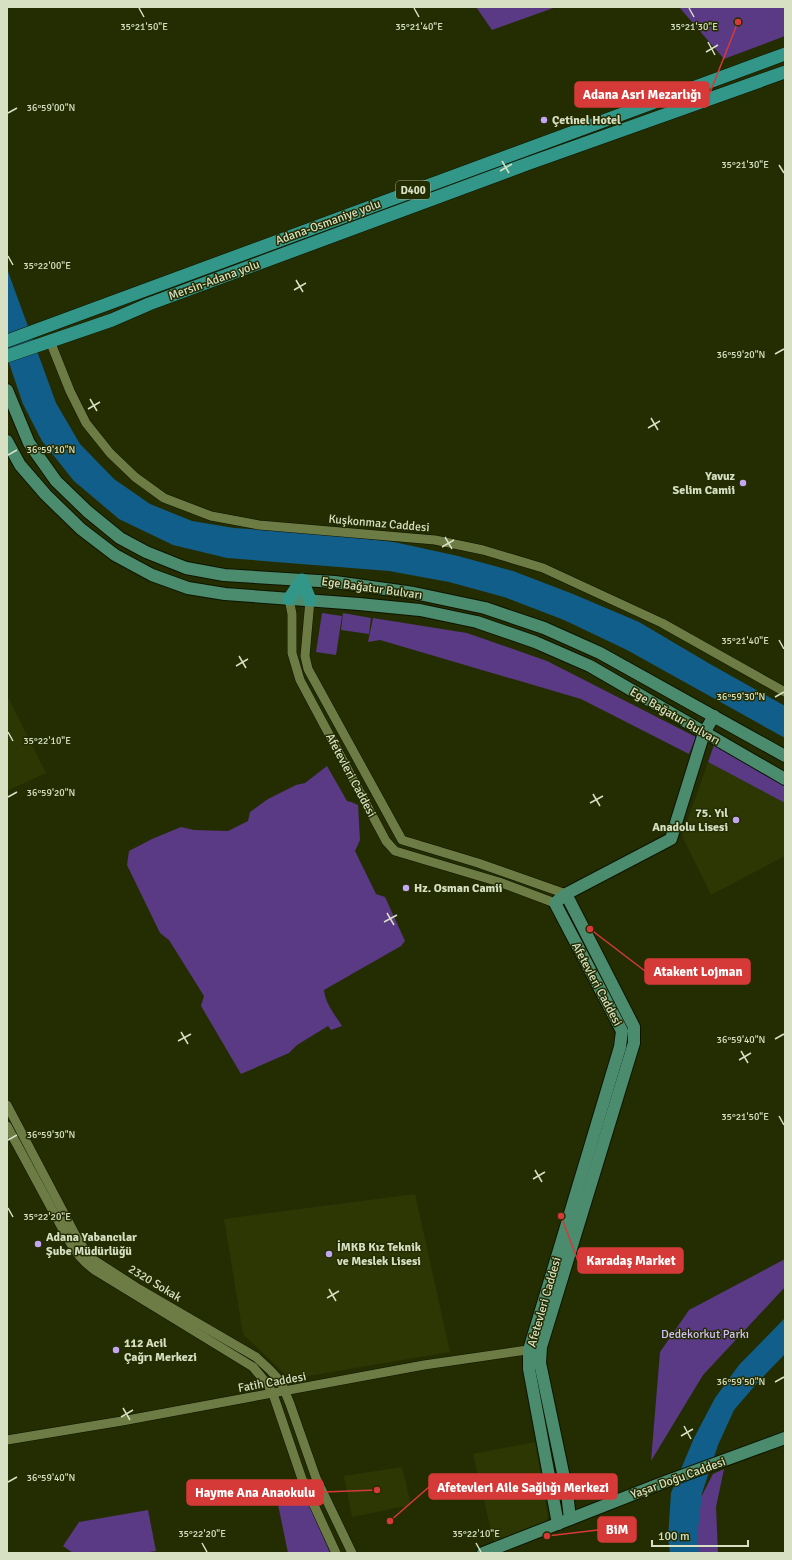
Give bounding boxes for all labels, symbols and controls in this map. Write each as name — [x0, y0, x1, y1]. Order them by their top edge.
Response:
text: 35°21'50"E — [120, 21, 168, 33]
text: 35°21'40"E — [395, 21, 443, 33]
text: 35°21'30"E — [670, 21, 718, 33]
callout: Adana Asri Mezarlığı — [575, 82, 709, 107]
text: Adana Asri Mezarlığı — [583, 87, 701, 103]
text: 36°59'00"N — [27, 102, 75, 114]
place label: Çetinel Hotel — [552, 113, 621, 128]
marker: Çetinel Hotel — [539, 115, 549, 125]
text: 35°21'30"E — [721, 159, 769, 171]
road number: D400 — [396, 181, 430, 199]
street label: Adana-Osmaniye yolu — [274, 196, 383, 248]
street label: Mersin-Adana yolu — [166, 257, 262, 304]
text: 35°22'00"E — [23, 260, 71, 272]
text: 36°59'20"N — [717, 349, 765, 361]
text: 36°59'10"N — [27, 444, 75, 456]
place label: Yavuz Selim Camii — [673, 469, 736, 498]
marker: Yavuz Selim Camii — [738, 478, 748, 488]
street label: Kuşkonmaz Caddesi — [328, 512, 430, 535]
street label: Ege Bağatur Bulvarı — [321, 574, 423, 603]
text: 35°21'40"E — [721, 635, 769, 647]
street label: Ege Bağatur Bulvarı — [627, 685, 723, 748]
text: 36°59'30"N — [717, 691, 765, 703]
street label: Afetevleri Caddesi — [322, 731, 379, 820]
text: 35°22'10"E — [23, 735, 71, 747]
text: 36°59'20"N — [27, 787, 75, 799]
place label: 75. Yıl Anadolu Lisesi — [652, 806, 728, 835]
marker: 75. Yıl Anadolu Lisesi — [731, 815, 741, 825]
place label: Hz. Osman Camii — [414, 881, 502, 896]
marker: Hz. Osman Camii — [401, 883, 411, 893]
street label: Afetevleri Caddesi — [568, 940, 625, 1029]
callout: Atakent Lojman — [645, 959, 750, 984]
text: Atakent Lojman — [653, 964, 743, 980]
text: 36°59'40"N — [717, 1034, 765, 1046]
text: 35°21'50"E — [721, 1111, 769, 1123]
text: 36°59'30"N — [27, 1129, 75, 1141]
text: 35°22'20"E — [23, 1211, 71, 1223]
place label: Adana Yabancılar Şube Müdürlüğü — [46, 1230, 137, 1259]
marker: Adana Yabancılar Şube Müdürlüğü — [33, 1239, 43, 1249]
place label: İMKB Kız Teknik ve Meslek Lisesi — [336, 1240, 422, 1269]
callout: Karadaş Market — [578, 1248, 683, 1273]
marker: İMKB Kız Teknik ve Meslek Lisesi — [324, 1249, 334, 1259]
text: Karadaş Market — [586, 1253, 676, 1269]
street label: Afetevleri Caddesi — [524, 1255, 564, 1349]
street label: 2320 Sokak — [125, 1262, 184, 1305]
park label: Dedekorkut Parkı — [661, 1327, 749, 1342]
place label: 112 Acil Çağrı Merkezi — [124, 1336, 197, 1365]
marker: 112 Acil Çağrı Merkezi — [111, 1345, 121, 1355]
street label: Fatih Caddesi — [237, 1369, 307, 1396]
text: 36°59'50"N — [717, 1376, 765, 1388]
street label: Yaşar Doğu Caddesi — [629, 1454, 728, 1503]
text: 36°59'40"N — [27, 1472, 75, 1484]
callout: Afetevleri Aile Sağlığı Merkezi — [429, 1474, 617, 1499]
callout: Hayme Ana Anaokulu — [187, 1480, 323, 1505]
text: Afetevleri Aile Sağlığı Merkezi — [437, 1480, 609, 1496]
text: Hayme Ana Anaokulu — [195, 1485, 315, 1501]
callout: BiM — [598, 1517, 636, 1542]
text: BiM — [606, 1522, 629, 1538]
scale bar — [652, 1522, 748, 1548]
text: 35°22'20"E — [178, 1528, 226, 1540]
text: 35°22'10"E — [452, 1528, 500, 1540]
text: 100 m — [658, 1529, 690, 1544]

